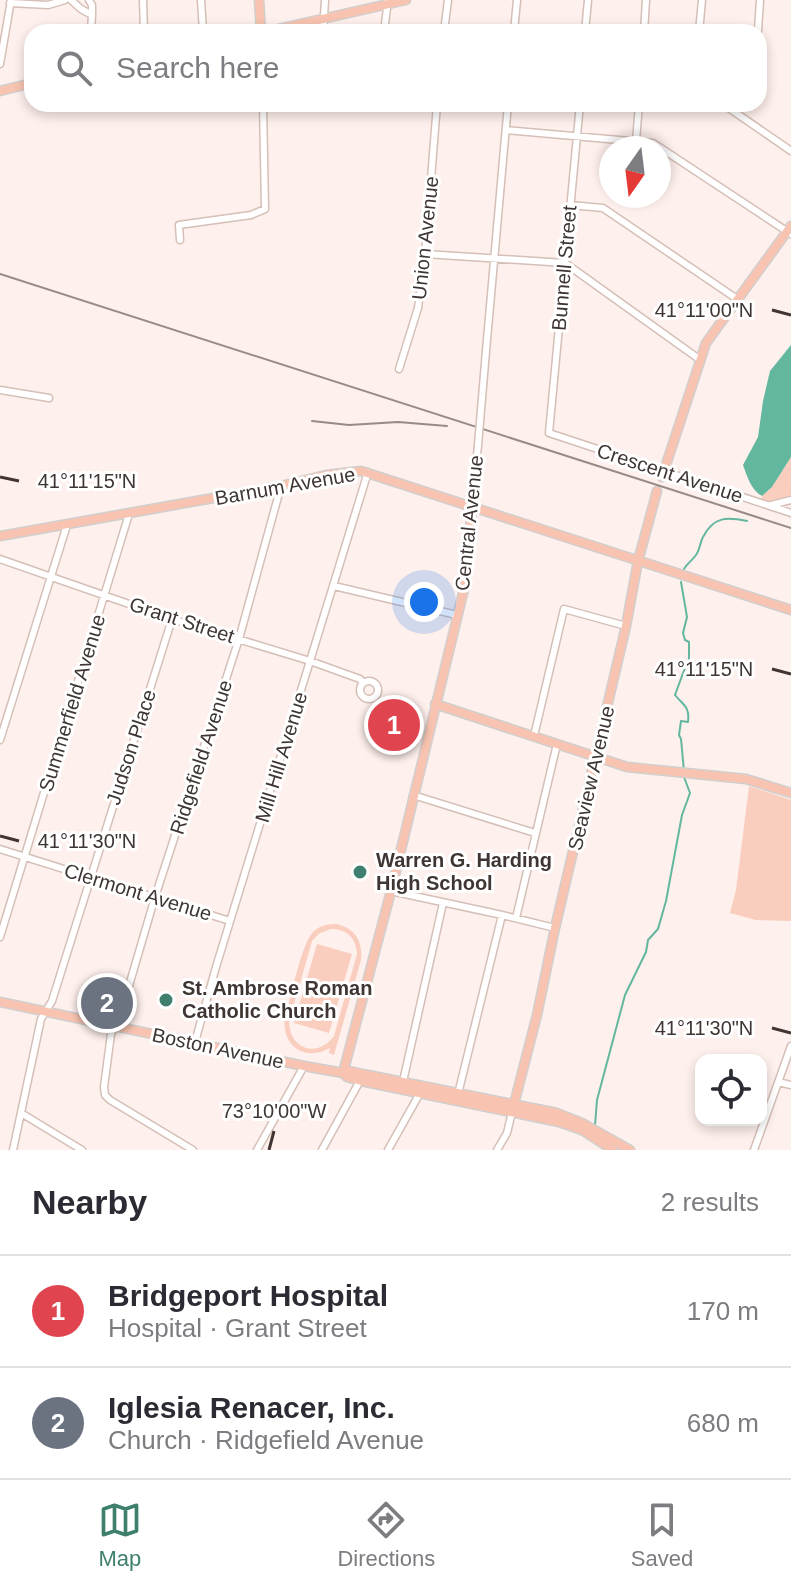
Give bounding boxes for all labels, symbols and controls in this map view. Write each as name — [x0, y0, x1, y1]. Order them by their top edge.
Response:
search box — [24, 24, 767, 112]
icon: search — [52, 46, 96, 90]
text: Search here — [116, 51, 279, 84]
north arrow — [599, 136, 671, 208]
street label: Union Avenue — [408, 175, 442, 301]
street label: Bunnell Street — [548, 204, 580, 332]
text: 41°11'00"N — [655, 299, 753, 321]
street label: Crescent Avenue — [594, 439, 746, 507]
street label: Central Avenue — [451, 454, 487, 592]
street label: Barnum Avenue — [213, 463, 357, 509]
text: 41°11'15"N — [38, 470, 136, 492]
your location — [404, 582, 444, 622]
street label: Grant Street — [127, 593, 238, 647]
street label: Summerfield Avenue — [35, 612, 109, 794]
text: 41°11'15"N — [655, 658, 753, 680]
street label: Ridgefield Avenue — [166, 677, 236, 837]
street label: Judson Place — [102, 687, 160, 807]
street label: Mill Hill Avenue — [251, 689, 311, 825]
pin: 1 — [368, 695, 420, 755]
street label: Seaview Avenue — [564, 704, 618, 852]
text: 41°11'30"N — [38, 830, 136, 852]
place label: Warren G. Harding High School — [376, 849, 552, 894]
street label: Clermont Avenue — [62, 859, 214, 925]
marker: Warren G. Harding High School — [351, 863, 369, 881]
pin: 2 — [81, 973, 133, 1033]
place label: St. Ambrose Roman Catholic Church — [182, 977, 372, 1022]
marker: St. Ambrose Roman Catholic Church — [157, 991, 175, 1009]
text: 41°11'30"N — [655, 1017, 753, 1039]
street label: Boston Avenue — [150, 1023, 286, 1073]
map controls — [695, 1054, 767, 1126]
button: locate — [695, 1054, 767, 1126]
text: 73°10'00"W — [222, 1100, 326, 1122]
text: Nearby — [32, 1183, 147, 1221]
text: 2 results — [661, 1187, 759, 1217]
text: Bridgeport Hospital — [108, 1279, 388, 1312]
text: 1 — [51, 1296, 65, 1326]
text: 170 m — [687, 1296, 759, 1326]
text: Hospital · Grant Street — [108, 1313, 367, 1343]
text: Iglesia Renacer, Inc. — [108, 1391, 395, 1424]
text: 2 — [51, 1408, 65, 1438]
text: 680 m — [687, 1408, 759, 1438]
text: Church · Ridgefield Avenue — [108, 1425, 424, 1455]
tab: Map — [98, 1498, 142, 1572]
tab: Directions — [337, 1498, 435, 1572]
tab: Saved — [631, 1498, 693, 1572]

